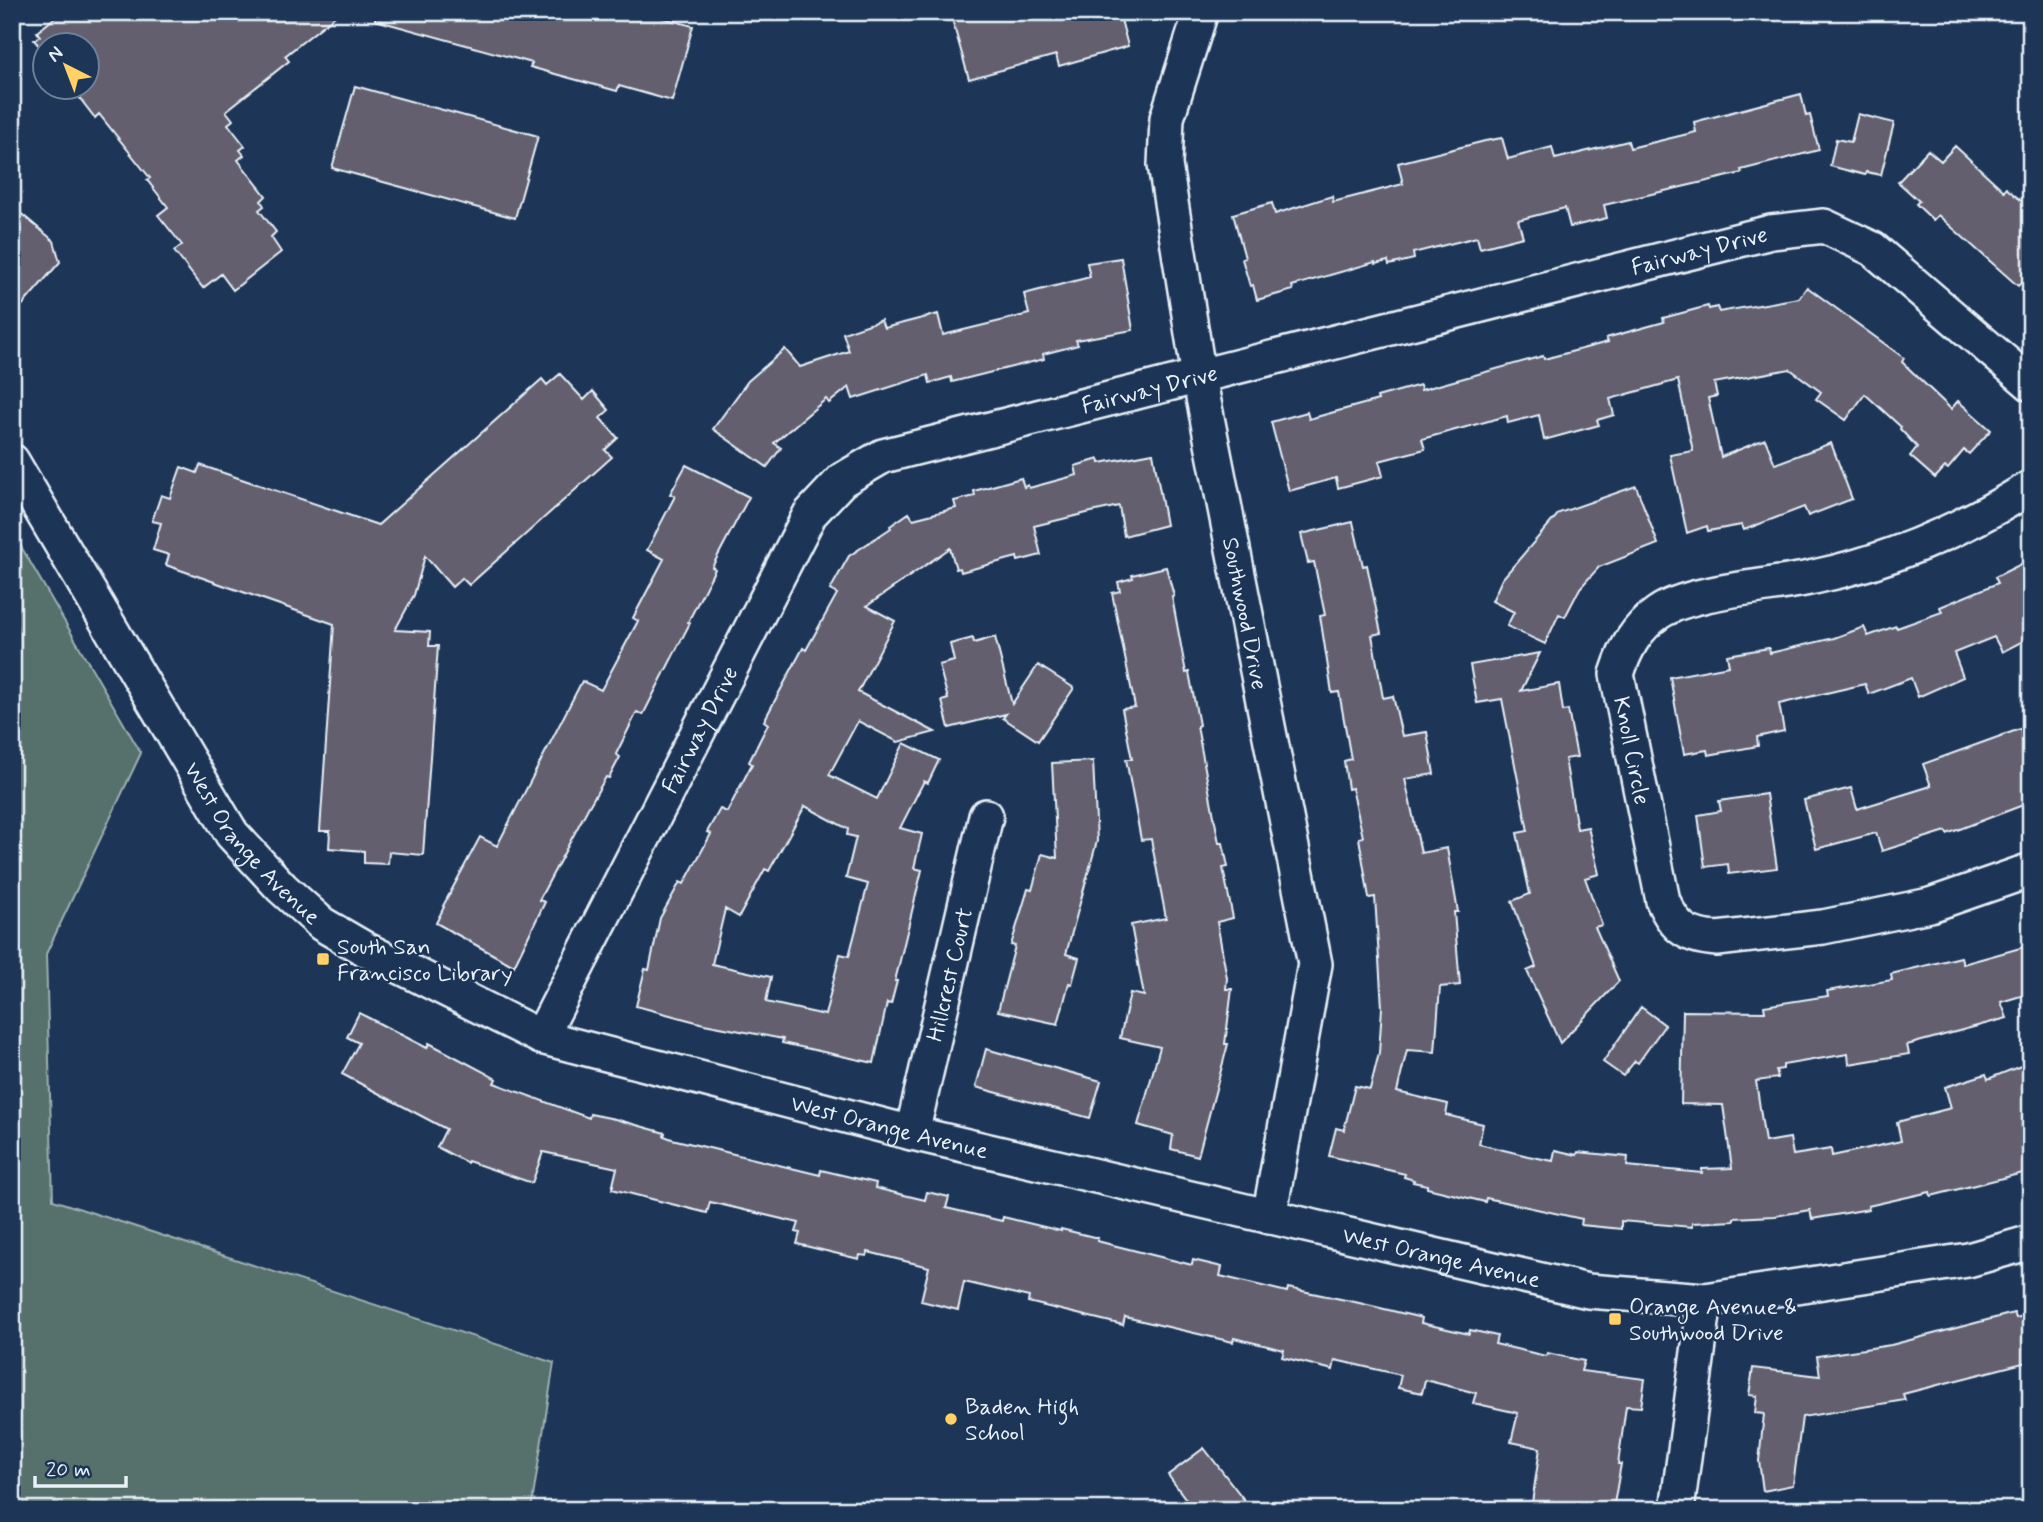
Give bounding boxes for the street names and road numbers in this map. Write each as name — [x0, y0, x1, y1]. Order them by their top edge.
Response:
street label: Fairway Drive — [1628, 220, 1771, 284]
street label: Fairway Drive — [1079, 359, 1221, 422]
street label: Southwood Drive — [1214, 535, 1273, 693]
street label: Fairway Drive — [656, 661, 746, 799]
street label: Knoll Circle — [1605, 694, 1656, 808]
street label: West Orange Avenue — [176, 757, 326, 932]
street label: Hillcrest Court — [921, 905, 981, 1045]
street label: West Orange Avenue — [787, 1089, 991, 1167]
street label: West Orange Avenue — [1339, 1221, 1543, 1296]

